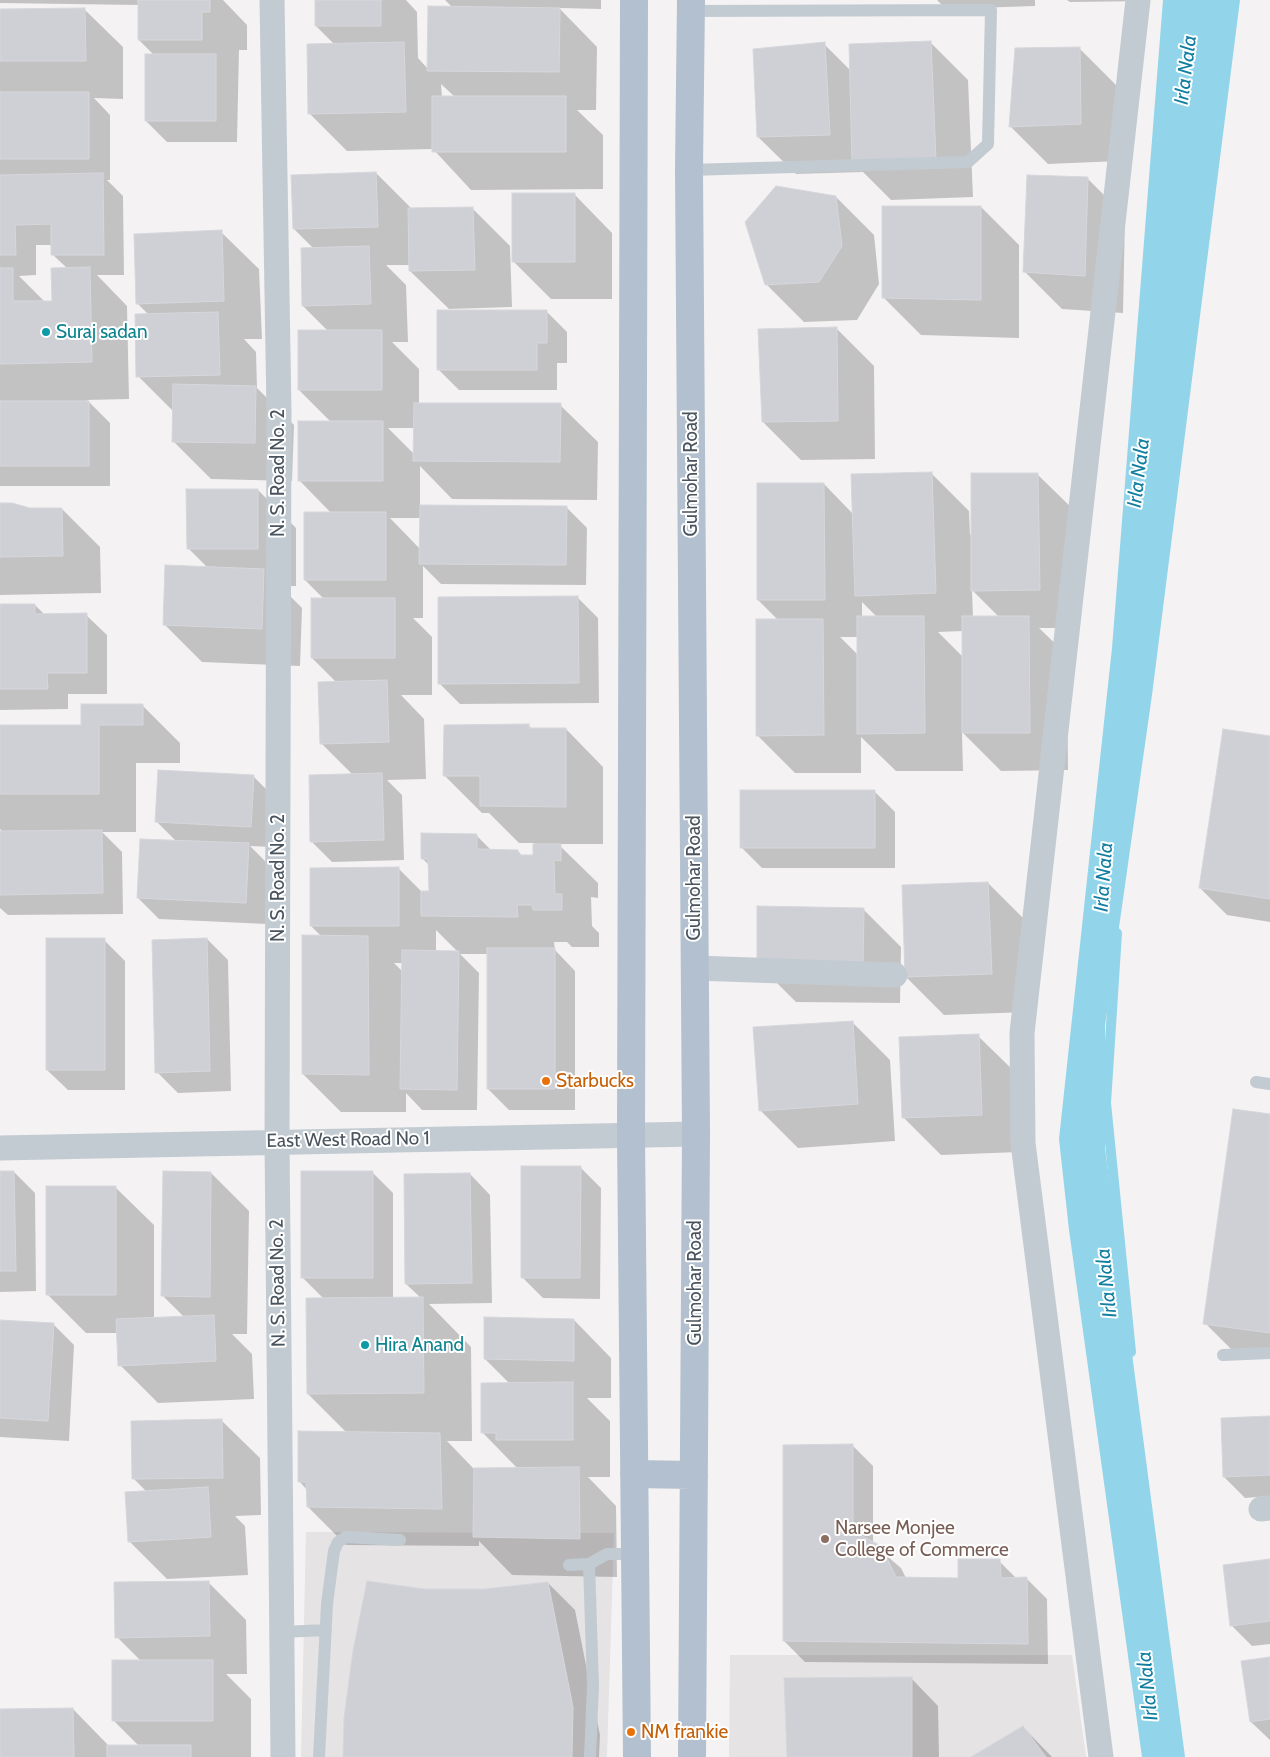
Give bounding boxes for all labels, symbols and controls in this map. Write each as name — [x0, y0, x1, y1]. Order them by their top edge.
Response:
water label: Irla Nala — [1170, 34, 1202, 106]
place label: Suraj sadan — [56, 321, 148, 343]
marker: Suraj sadan — [40, 326, 52, 338]
street label: N. S. Road No. 2 — [267, 409, 289, 537]
street label: Gulmohar Road — [680, 411, 702, 537]
water label: Irla Nala — [1123, 437, 1155, 509]
street label: N. S. Road No. 2 — [267, 814, 289, 942]
street label: Gulmohar Road — [683, 815, 705, 941]
water label: Irla Nala — [1090, 841, 1118, 913]
place label: Starbucks — [556, 1070, 634, 1092]
marker: Starbucks — [540, 1075, 552, 1087]
street label: East West Road No 1 — [266, 1127, 430, 1153]
street label: N. S. Road No. 2 — [265, 1219, 291, 1347]
street label: Gulmohar Road — [684, 1220, 706, 1346]
water label: Irla Nala — [1091, 1247, 1123, 1319]
place label: Hira Anand — [375, 1334, 464, 1356]
marker: Hira Anand — [359, 1339, 371, 1351]
place label: Narsee Monjee College of Commerce — [835, 1517, 1009, 1561]
marker: Narsee Monjee College of Commerce — [819, 1533, 831, 1545]
water label: Irla Nala — [1132, 1650, 1164, 1722]
place label: NM frankie — [641, 1721, 728, 1743]
marker: NM frankie — [625, 1726, 637, 1738]

